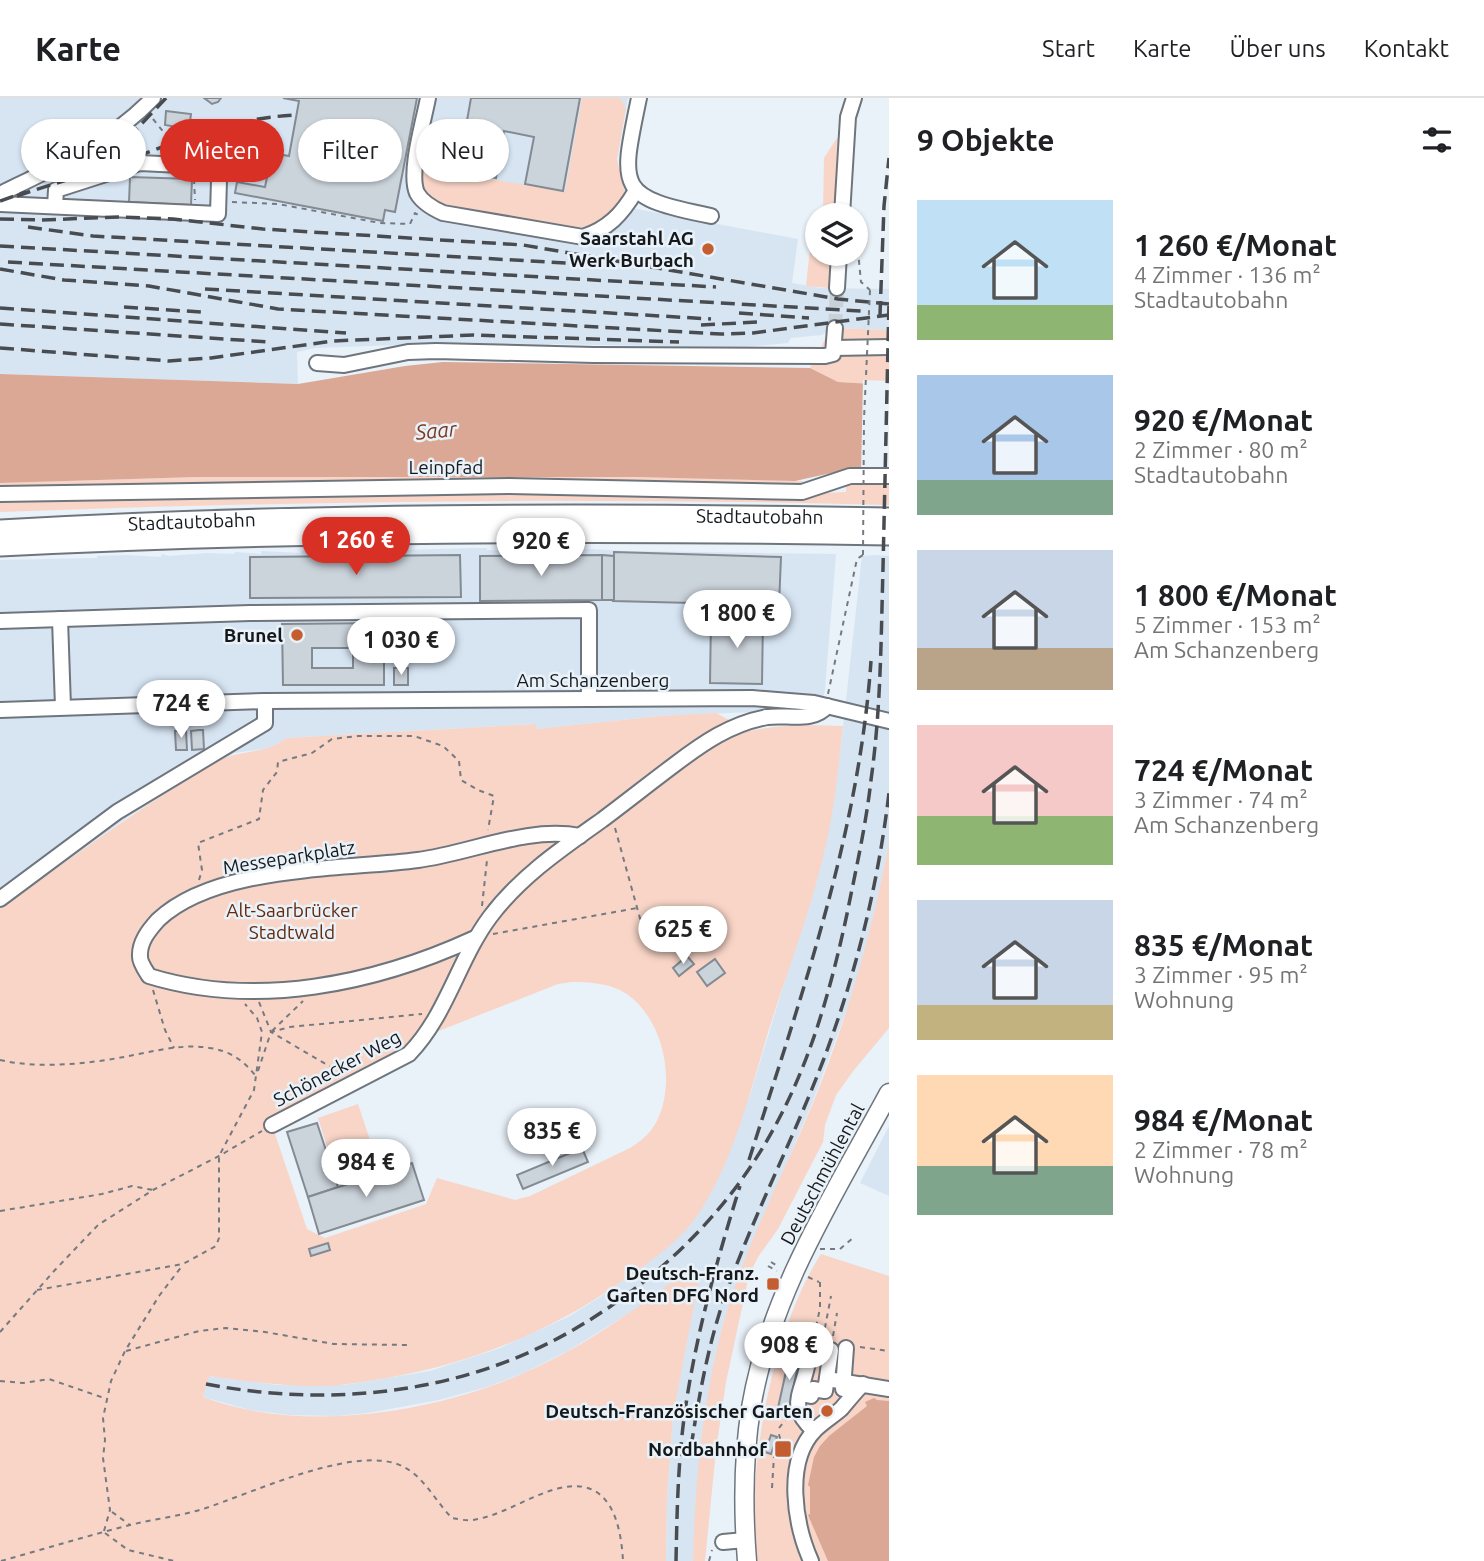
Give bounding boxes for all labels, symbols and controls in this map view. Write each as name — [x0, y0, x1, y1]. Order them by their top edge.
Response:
text: Karte — [35, 30, 121, 67]
text: Start — [1042, 35, 1095, 62]
text: Karte — [1133, 35, 1192, 62]
text: Über uns — [1230, 35, 1326, 62]
text: Kontakt — [1364, 35, 1449, 62]
chip: Kaufen — [21, 119, 146, 182]
chip: Mieten — [160, 119, 284, 182]
chip: Filter — [298, 119, 402, 182]
chip: Neu — [416, 119, 509, 182]
icon: filters — [1418, 121, 1456, 159]
text: 9 Objekte — [917, 123, 1055, 157]
map controls — [805, 203, 868, 266]
button: layers — [805, 203, 868, 266]
place label: Saarstahl AG Werk Burbach — [569, 227, 694, 271]
icon: home — [973, 228, 1057, 312]
text: 1 260 €/Monat — [1134, 228, 1337, 262]
marker: Saarstahl AG Werk Burbach — [700, 241, 716, 257]
text: 4 Zimmer · 136 m² — [1134, 262, 1321, 287]
text: Stadtautobahn — [1134, 287, 1288, 312]
icon: home — [973, 403, 1057, 487]
text: 920 €/Monat — [1134, 403, 1313, 437]
water label: Saar — [413, 416, 459, 444]
text: 2 Zimmer · 80 m² — [1134, 437, 1308, 462]
street label: Leinpfad — [409, 456, 483, 478]
text: Stadtautobahn — [1134, 462, 1288, 487]
street label: Stadtautobahn — [696, 505, 824, 528]
street label: Stadtautobahn — [128, 508, 256, 535]
pin: 1 260 € — [291, 518, 421, 577]
pin: 920 € — [492, 518, 590, 578]
text: 1 260 € — [318, 527, 394, 552]
text: 920 € — [512, 528, 570, 553]
icon: home — [973, 578, 1057, 662]
text: 1 800 €/Monat — [1134, 578, 1337, 612]
pin: 1 800 € — [672, 590, 802, 650]
text: 1 800 € — [699, 600, 775, 625]
text: 5 Zimmer · 153 m² — [1134, 612, 1321, 637]
pin: 1 030 € — [336, 618, 466, 677]
place label: Brunel — [224, 624, 283, 646]
marker: Brunel — [289, 627, 305, 643]
text: 1 030 € — [363, 627, 439, 652]
text: Am Schanzenberg — [1134, 637, 1319, 662]
street label: Am Schanzenberg — [517, 669, 669, 691]
pin: 724 € — [132, 680, 230, 740]
text: 724 € — [152, 690, 210, 715]
icon: home — [973, 753, 1057, 837]
text: 724 €/Monat — [1134, 753, 1313, 787]
text: 3 Zimmer · 74 m² — [1134, 787, 1308, 812]
text: Am Schanzenberg — [1134, 812, 1319, 837]
street label: Messeparkplatz — [221, 836, 357, 878]
park label: Alt-Saarbrücker Stadtwald — [226, 899, 358, 943]
pin: 625 € — [634, 906, 732, 966]
text: 625 € — [654, 916, 712, 941]
icon: home — [973, 928, 1057, 1012]
text: 835 €/Monat — [1134, 928, 1313, 962]
text: 3 Zimmer · 95 m² — [1134, 962, 1308, 987]
text: Wohnung — [1134, 987, 1234, 1012]
street label: Schönecker Weg — [270, 1025, 404, 1111]
street label: Deutschmühlental — [775, 1100, 869, 1248]
icon: home — [973, 1103, 1057, 1187]
text: 984 €/Monat — [1134, 1103, 1313, 1137]
pin: 835 € — [503, 1108, 601, 1168]
text: 835 € — [523, 1118, 581, 1143]
text: 2 Zimmer · 78 m² — [1134, 1137, 1308, 1162]
pin: 984 € — [317, 1140, 415, 1199]
text: 984 € — [337, 1149, 395, 1174]
text: Wohnung — [1134, 1162, 1234, 1187]
place label: Deutsch-Franz. Garten DFG Nord — [607, 1262, 759, 1306]
marker: Deutsch-Franz. Garten DFG Nord — [765, 1276, 781, 1292]
pin: 908 € — [740, 1322, 838, 1382]
text: 908 € — [760, 1332, 818, 1357]
place label: Deutsch-Französischer Garten — [545, 1400, 813, 1422]
marker: Deutsch-Französischer Garten — [819, 1403, 835, 1419]
place label: Nordbahnhof — [648, 1438, 767, 1460]
marker: Nordbahnhof — [773, 1439, 793, 1459]

